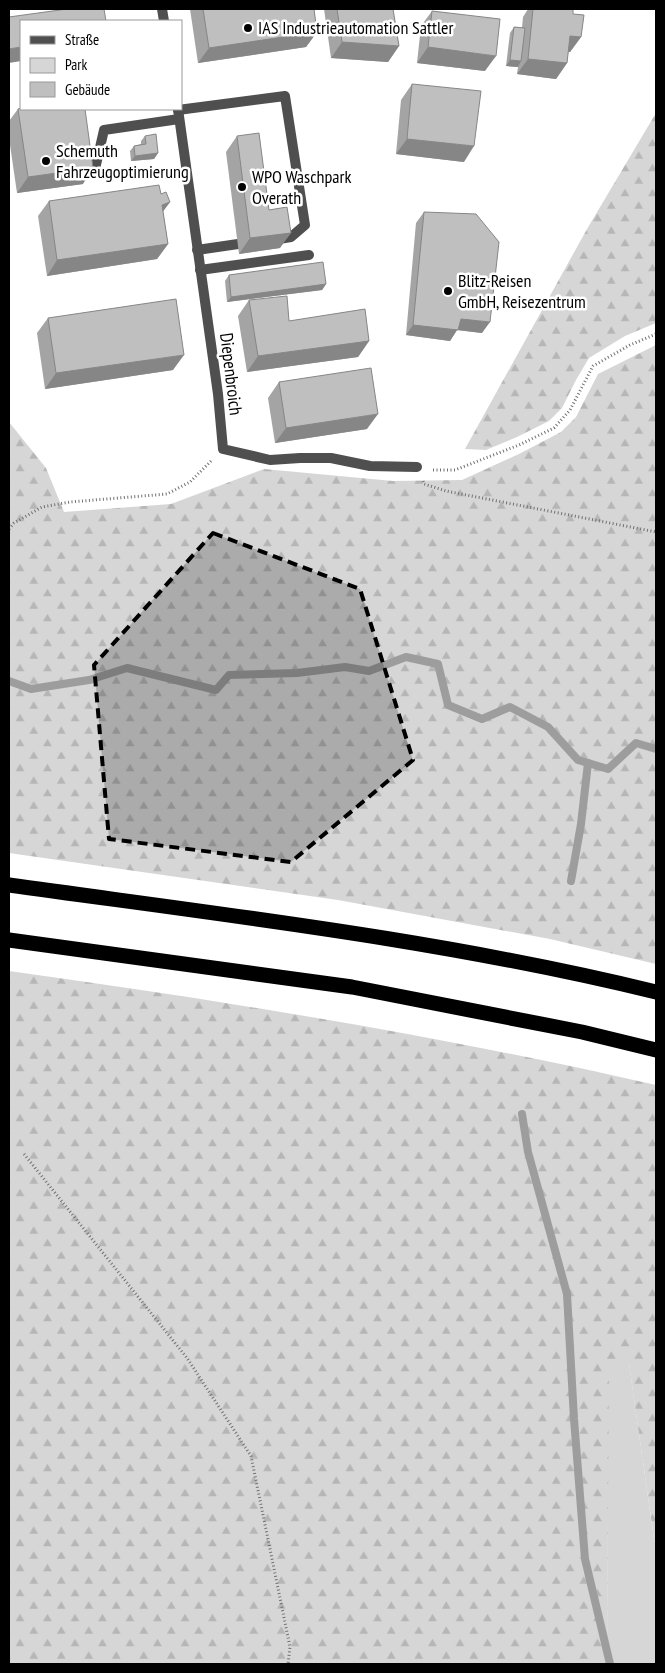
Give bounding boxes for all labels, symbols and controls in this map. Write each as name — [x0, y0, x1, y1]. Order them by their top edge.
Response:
place label: IAS Industrieautomation Sattler — [258, 16, 454, 39]
legend — [20, 20, 182, 110]
marker: IAS Industrieautomation Sattler — [242, 22, 254, 34]
text: Straße — [65, 30, 99, 49]
text: Park — [65, 55, 87, 74]
text: Gebäude — [65, 80, 110, 99]
place label: Schemuth Fahrzeugoptimierung — [56, 139, 189, 183]
marker: Schemuth Fahrzeugoptimierung — [40, 155, 52, 167]
place label: WPO Waschpark Overath — [252, 165, 351, 209]
marker: WPO Waschpark Overath — [236, 181, 248, 193]
place label: Blitz-Reisen GmbH, Reisezentrum — [458, 269, 586, 313]
marker: Blitz-Reisen GmbH, Reisezentrum — [442, 285, 454, 297]
street label: Diepenbroich — [215, 331, 248, 416]

